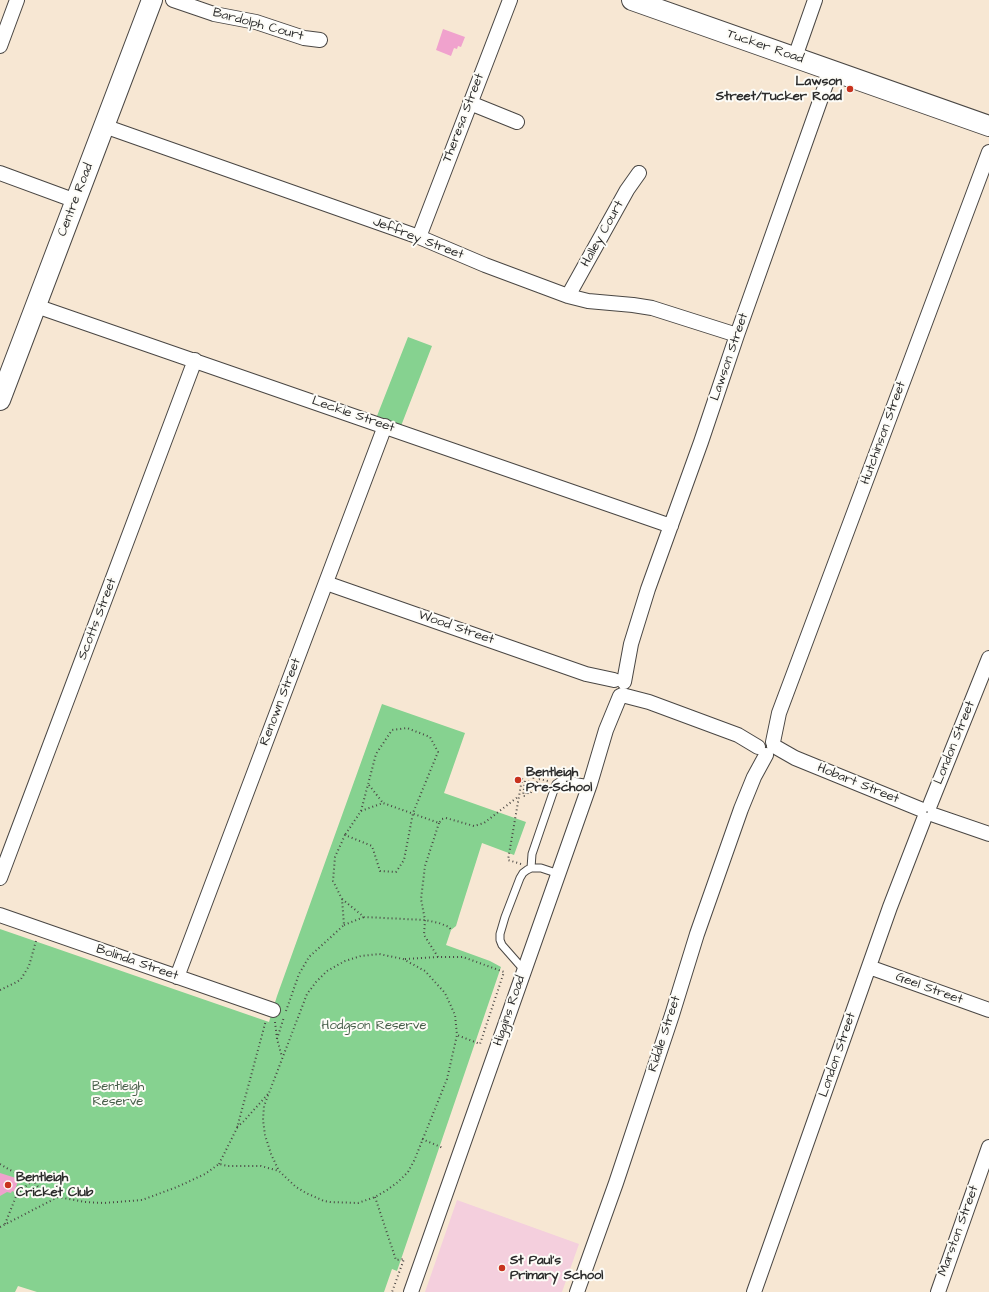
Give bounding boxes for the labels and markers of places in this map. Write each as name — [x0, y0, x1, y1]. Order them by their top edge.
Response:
place label: Lawson Street/Tucker Road — [716, 74, 842, 105]
marker: Lawson Street/Tucker Road — [845, 84, 855, 94]
place label: Bentleigh Pre-School — [526, 765, 592, 796]
marker: Bentleigh Pre-School — [513, 775, 523, 785]
place label: Bentleigh Cricket Club — [16, 1170, 93, 1201]
marker: Bentleigh Cricket Club — [3, 1180, 13, 1190]
place label: St Paul's Primary School — [510, 1253, 603, 1284]
marker: St Paul's Primary School — [497, 1263, 507, 1273]

